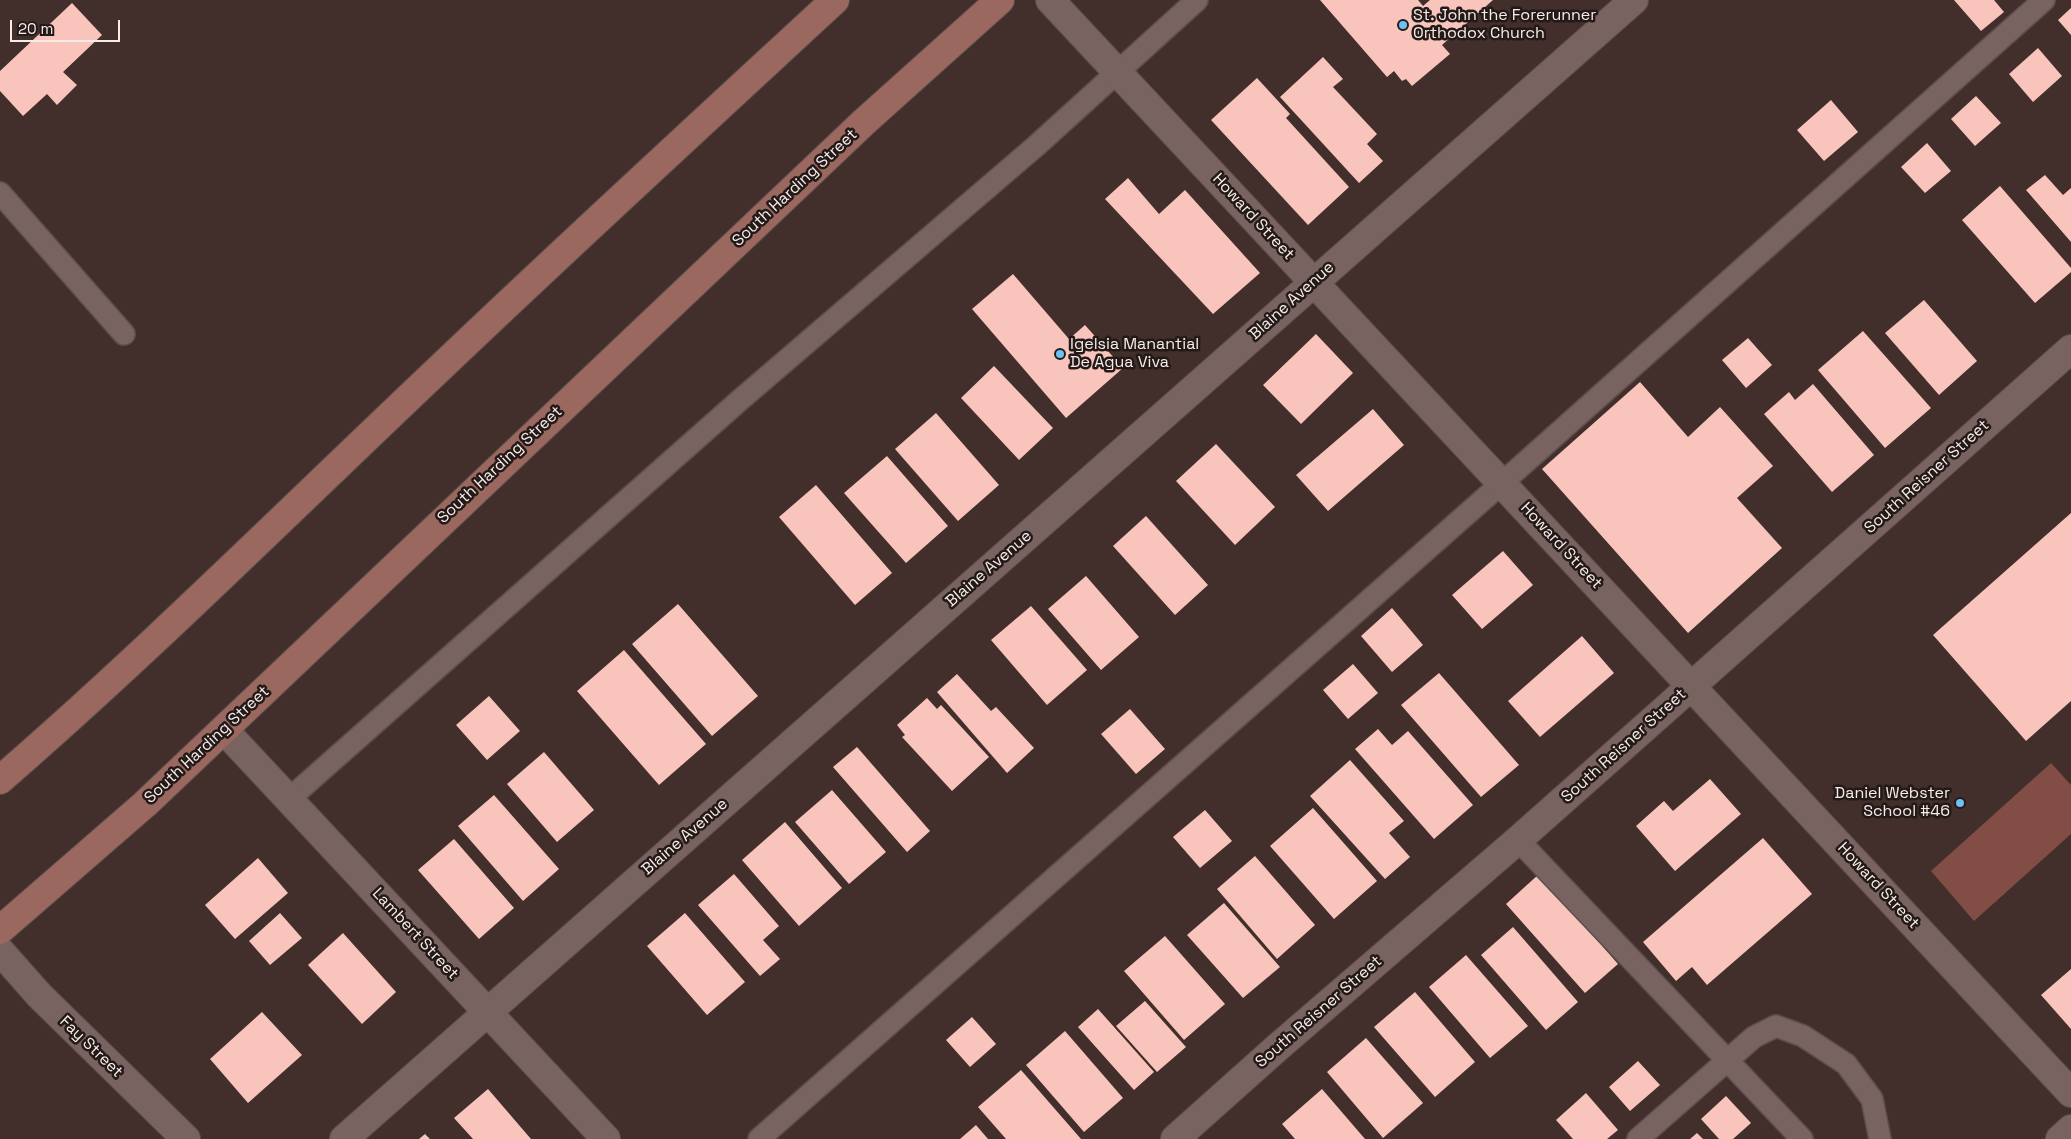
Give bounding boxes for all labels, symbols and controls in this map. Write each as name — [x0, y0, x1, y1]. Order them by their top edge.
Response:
place label: St. John the Forerunner Orthodox Church — [1413, 6, 1596, 44]
scale bar — [12, 10, 122, 42]
text: 20 m — [18, 19, 53, 38]
marker: St. John the Forerunner Orthodox Church — [1397, 19, 1409, 31]
street label: South Harding Street — [729, 125, 861, 251]
street label: Howard Street — [1208, 170, 1298, 264]
street label: Blaine Avenue — [1246, 258, 1338, 344]
place label: Igelsia Manantial De Agua Viva — [1070, 335, 1199, 373]
marker: Igelsia Manantial De Agua Viva — [1054, 348, 1066, 360]
street label: South Harding Street — [434, 402, 566, 528]
street label: South Reisner Street — [1861, 416, 1993, 538]
street label: Howard Street — [1516, 499, 1606, 593]
street label: Blaine Avenue — [942, 526, 1036, 612]
street label: South Harding Street — [141, 682, 273, 808]
street label: South Reisner Street — [1558, 685, 1690, 807]
place label: Daniel Webster School #46 — [1835, 784, 1950, 822]
street label: Blaine Avenue — [638, 794, 732, 880]
marker: Daniel Webster School #46 — [1954, 797, 1966, 809]
street label: Howard Street — [1833, 839, 1923, 933]
street label: Lambert Street — [368, 884, 462, 984]
street label: South Reisner Street — [1252, 952, 1386, 1072]
street label: Fay Street — [55, 1012, 127, 1082]

